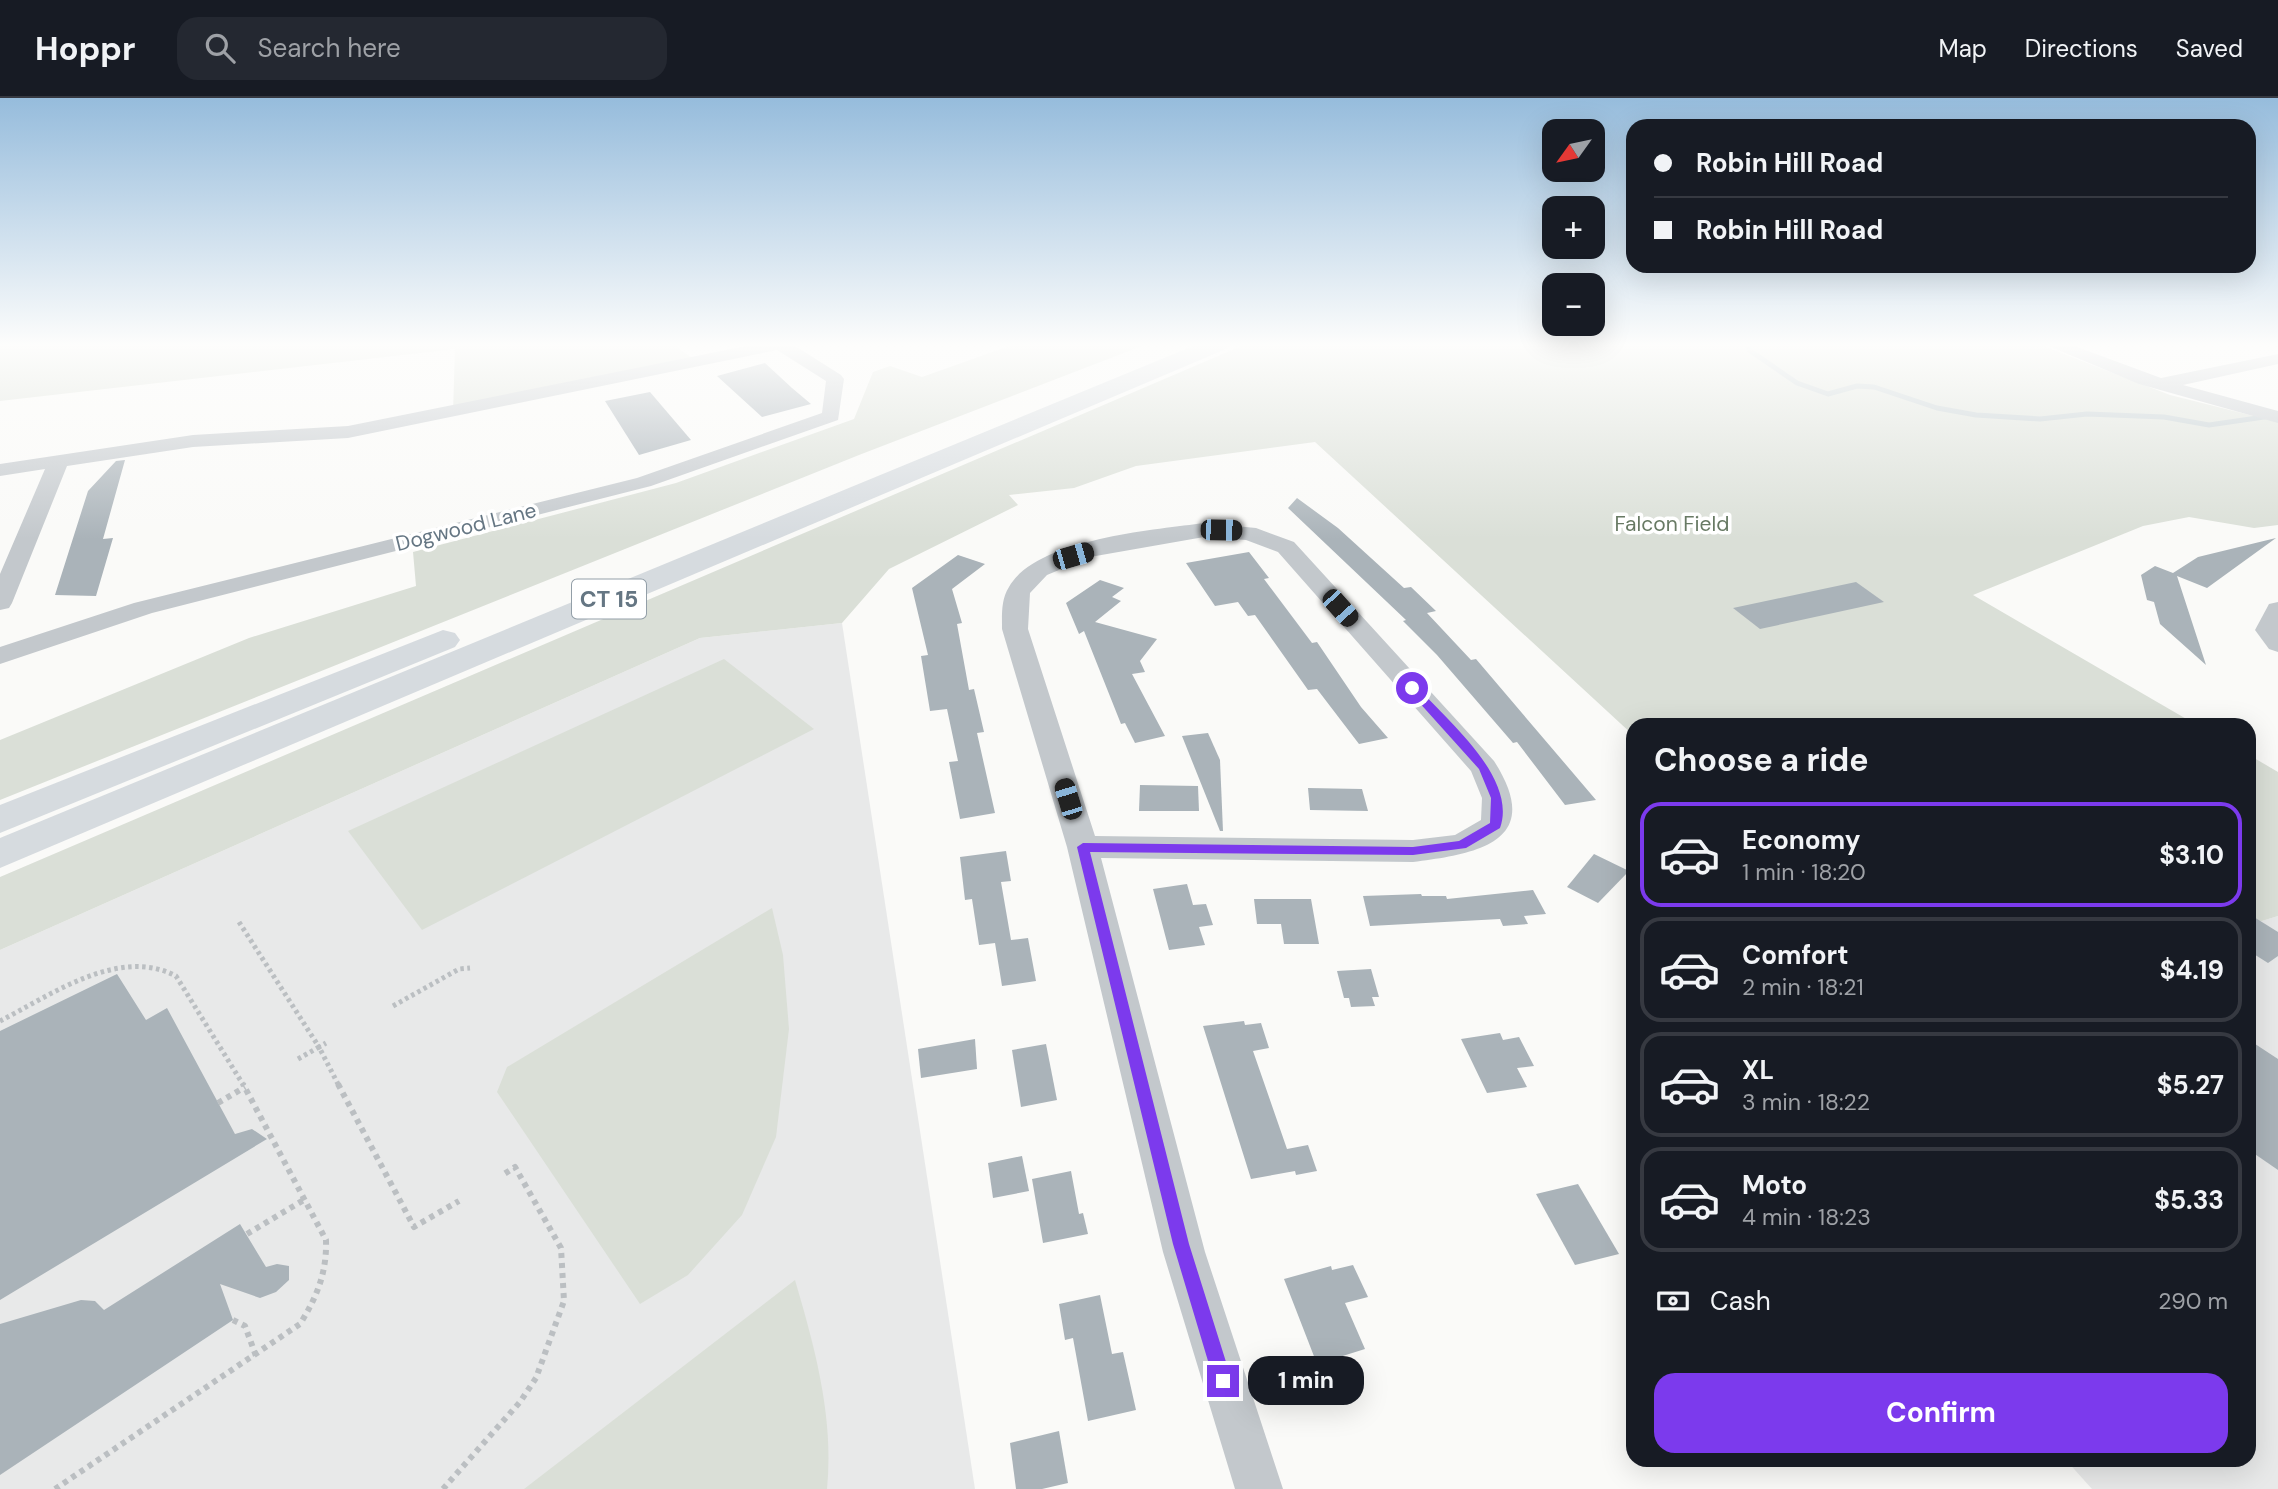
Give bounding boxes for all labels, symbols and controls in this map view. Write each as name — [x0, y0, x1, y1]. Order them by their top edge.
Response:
search box — [177, 17, 667, 80]
text: Hoppr — [35, 27, 135, 70]
icon: search — [201, 29, 239, 67]
text: Search here — [257, 31, 401, 65]
text: Map — [1939, 33, 1987, 64]
text: Directions — [2025, 33, 2138, 64]
text: Saved — [2176, 33, 2243, 64]
north arrow — [1542, 119, 1605, 182]
map controls — [1542, 119, 1605, 336]
text: Robin Hill Road — [1696, 146, 1883, 180]
button: + — [1542, 196, 1605, 259]
text: Robin Hill Road — [1696, 213, 1883, 247]
button: − — [1542, 273, 1605, 336]
street label: Dogwood Lane — [393, 496, 539, 558]
park label: Falcon Field — [1615, 510, 1729, 538]
car — [1200, 519, 1243, 541]
car — [1050, 540, 1097, 572]
road number: CT 15 — [572, 579, 646, 618]
car — [1319, 585, 1362, 631]
route start — [1396, 672, 1428, 704]
text: Choose a ride — [1654, 739, 1869, 781]
car — [1052, 776, 1085, 822]
icon: car — [1658, 823, 1721, 886]
text: Economy — [1742, 823, 1860, 857]
text: $3.10 — [2159, 838, 2224, 872]
text: 1 min · 18:20 — [1742, 857, 1866, 887]
icon: car — [1658, 938, 1721, 1001]
text: Comfort — [1742, 938, 1848, 972]
text: $4.19 — [2160, 953, 2224, 987]
text: 2 min · 18:21 — [1742, 972, 1864, 1002]
icon: car — [1658, 1053, 1721, 1116]
text: XL — [1742, 1053, 1774, 1087]
text: $5.27 — [2157, 1068, 2224, 1102]
text: 3 min · 18:22 — [1742, 1087, 1870, 1117]
icon: car — [1658, 1168, 1721, 1231]
text: Moto — [1742, 1168, 1807, 1202]
text: $5.33 — [2154, 1183, 2224, 1217]
text: 4 min · 18:23 — [1742, 1202, 1871, 1232]
icon: cash — [1654, 1282, 1692, 1320]
text: Cash — [1710, 1284, 1771, 1318]
text: 290 m — [2158, 1286, 2228, 1316]
callout: 1 min — [1248, 1356, 1363, 1406]
route end — [1207, 1365, 1239, 1397]
text: 1 min — [1278, 1365, 1334, 1395]
button: Confirm — [1654, 1373, 2228, 1453]

